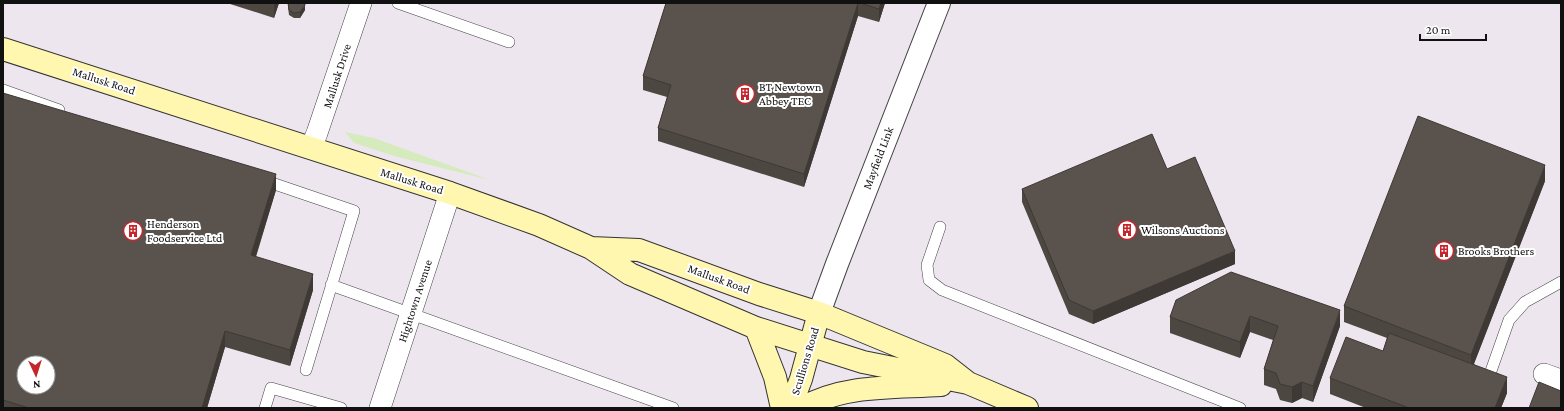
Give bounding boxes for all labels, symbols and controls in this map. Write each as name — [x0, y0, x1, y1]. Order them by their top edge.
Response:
scale bar — [1420, 16, 1486, 42]
text: 20 m — [1426, 23, 1451, 37]
street label: Mallusk Drive — [320, 42, 354, 110]
street label: Mallusk Road — [71, 64, 138, 98]
place label: BT Newtown Abbey TEC — [759, 80, 822, 108]
building icon: BT Newtown Abbey TEC — [734, 83, 756, 105]
street label: Mayfield Link — [860, 125, 896, 191]
street label: Mallusk Road — [379, 165, 446, 197]
place label: Henderson Foodservice Ltd — [147, 217, 223, 245]
building icon: Wilsons Auctions — [1116, 219, 1138, 241]
building icon: Henderson Foodservice Ltd — [122, 220, 144, 242]
place label: Wilsons Auctions — [1141, 223, 1225, 237]
building icon: Brooks Brothers — [1433, 240, 1455, 262]
place label: Brooks Brothers — [1458, 244, 1535, 258]
street label: Hightown Avenue — [395, 258, 435, 344]
street label: Mallusk Road — [686, 261, 753, 297]
street label: Scullions Road — [788, 325, 822, 397]
north arrow — [16, 355, 56, 395]
text: N — [32, 379, 41, 391]

